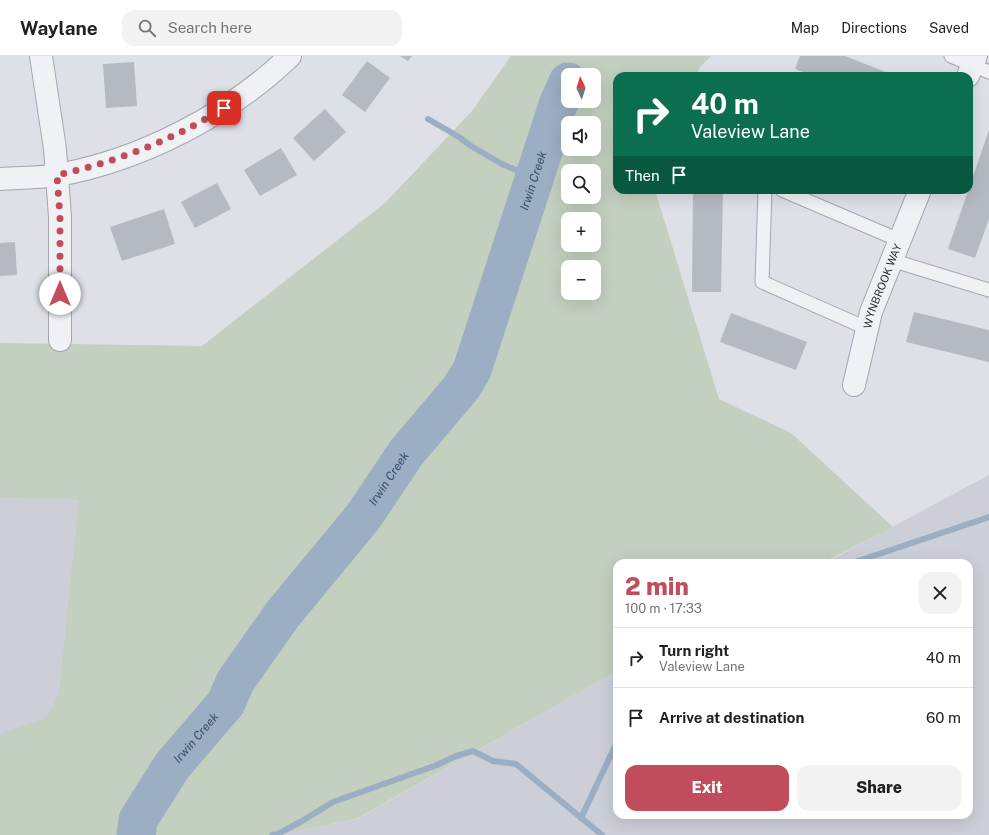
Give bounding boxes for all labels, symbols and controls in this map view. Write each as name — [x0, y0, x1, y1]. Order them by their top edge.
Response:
search box — [122, 10, 402, 46]
text: Waylane — [20, 17, 98, 39]
icon: search — [136, 17, 158, 39]
text: Search here — [168, 19, 252, 36]
text: Map — [791, 20, 819, 36]
text: Directions — [841, 20, 907, 36]
text: Saved — [929, 20, 969, 36]
north arrow — [561, 68, 601, 108]
map controls — [561, 68, 601, 300]
text: 40 m — [691, 87, 759, 120]
icon: right — [625, 88, 677, 140]
pin — [207, 91, 241, 125]
icon: arrive — [213, 97, 235, 119]
button: sound — [561, 116, 601, 156]
text: Valeview Lane — [691, 121, 810, 142]
water label: Irwin Creek — [517, 149, 550, 212]
button: search — [561, 164, 601, 204]
icon: arrive — [668, 164, 690, 186]
text: Then — [625, 167, 660, 184]
button: + — [561, 212, 601, 252]
street label: WYNBROOK WAY — [861, 242, 904, 330]
button: − — [561, 260, 601, 300]
position arrow — [39, 273, 81, 315]
water label: Irwin Creek — [366, 449, 412, 508]
text: 2 min — [625, 572, 689, 600]
button: close — [919, 572, 961, 614]
text: 100 m · 17:33 — [625, 601, 702, 616]
text: Turn right — [659, 642, 729, 659]
icon: right — [625, 647, 647, 669]
text: 40 m — [926, 649, 961, 666]
text: Valeview Lane — [659, 659, 745, 674]
icon: arrive — [625, 707, 647, 729]
text: Arrive at destination — [659, 709, 804, 726]
text: 60 m — [926, 709, 961, 726]
water label: Irwin Creek — [171, 710, 222, 766]
button: Exit — [625, 765, 789, 811]
button: Share — [797, 765, 961, 811]

